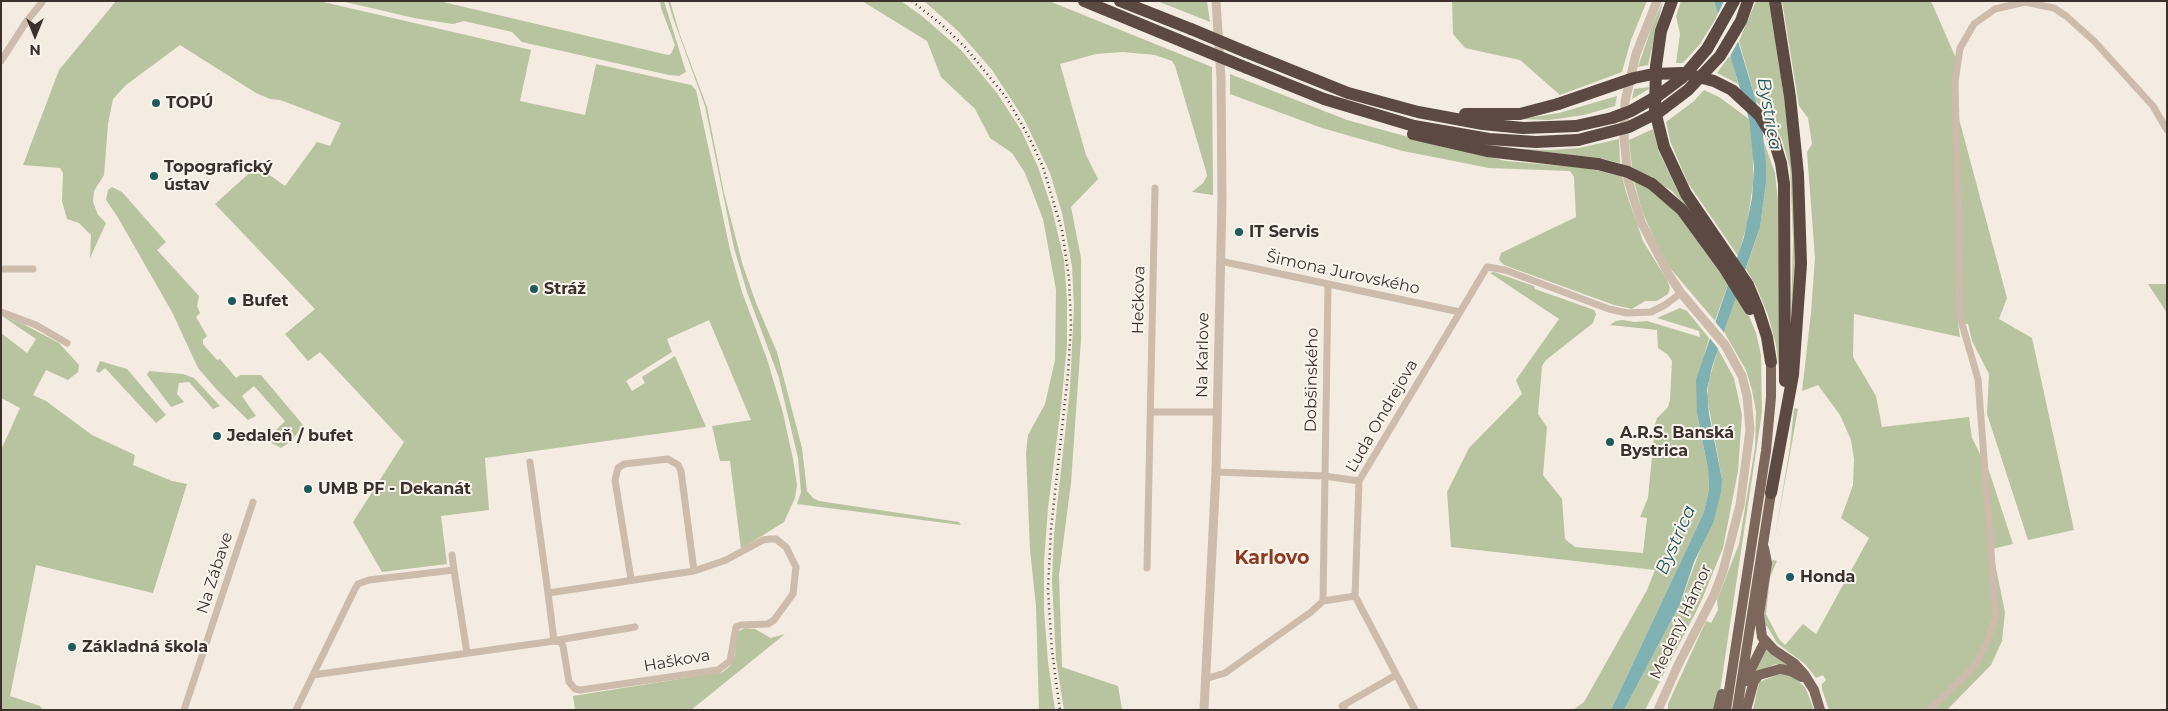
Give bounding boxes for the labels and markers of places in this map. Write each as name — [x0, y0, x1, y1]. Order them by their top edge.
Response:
place label: TOPÚ — [166, 93, 213, 113]
marker: TOPÚ — [150, 97, 162, 109]
place label: Topografický ústav — [164, 157, 272, 195]
marker: Topografický ústav — [148, 170, 160, 182]
place label: IT Servis — [1249, 222, 1319, 242]
marker: IT Servis — [1233, 226, 1245, 238]
place label: Stráž — [544, 279, 586, 299]
marker: Stráž — [528, 283, 540, 295]
place label: Bufet — [242, 291, 288, 311]
marker: Bufet — [226, 295, 238, 307]
place label: A.R.S. Banská Bystrica — [1620, 423, 1734, 461]
place label: Jedaleň / bufet — [227, 426, 353, 446]
marker: Jedaleň / bufet — [211, 430, 223, 442]
marker: A.R.S. Banská Bystrica — [1604, 436, 1616, 448]
place label: UMB PF - Dekanát — [318, 479, 471, 499]
marker: UMB PF - Dekanát — [302, 483, 314, 495]
place label: Honda — [1800, 567, 1855, 587]
marker: Honda — [1784, 571, 1796, 583]
place label: Základná škola — [82, 637, 208, 657]
marker: Základná škola — [66, 641, 78, 653]

